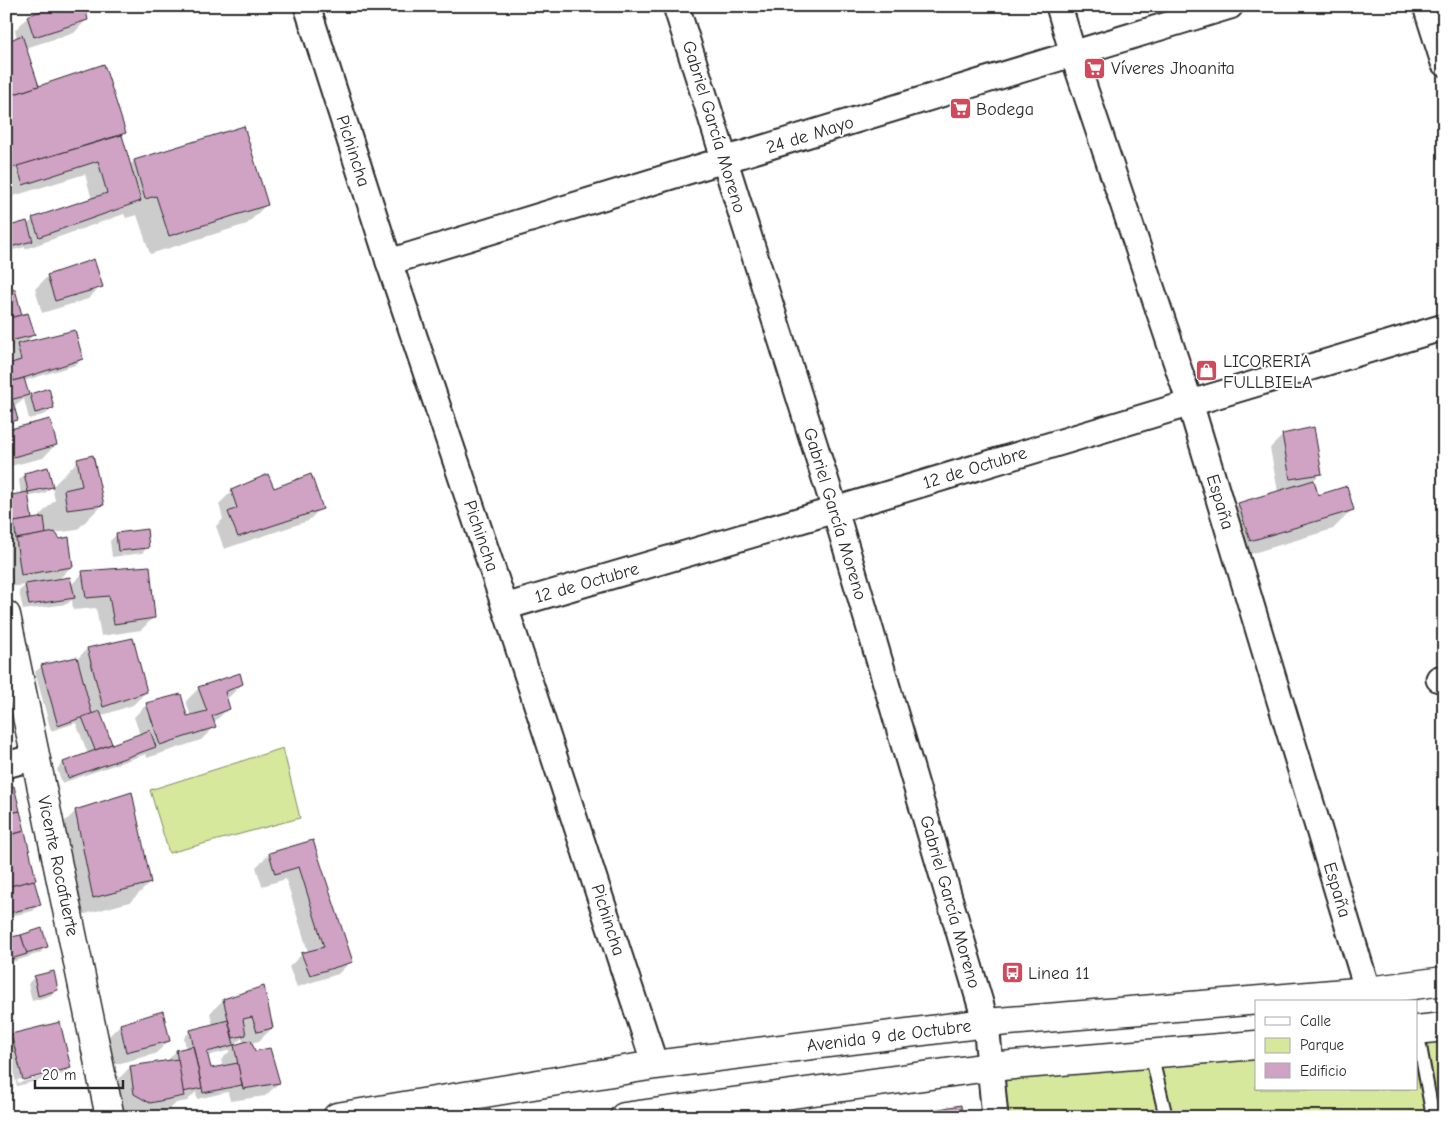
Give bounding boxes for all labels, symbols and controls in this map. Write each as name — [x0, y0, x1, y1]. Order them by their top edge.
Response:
street label: Gabriel García Moreno — [678, 38, 750, 216]
supermarket icon: Víveres Jhoanita — [1083, 56, 1107, 80]
place label: Víveres Jhoanita — [1111, 58, 1235, 79]
supermarket icon: Bodega — [948, 97, 972, 121]
place label: Bodega — [976, 99, 1034, 120]
street label: Pichincha — [332, 112, 374, 190]
street label: 24 de Mayo — [764, 112, 856, 158]
place label: LICORERIA FULLBIELA — [1223, 351, 1312, 393]
shop icon: LICORERIA FULLBIELA — [1195, 359, 1219, 383]
street label: Gabriel García Moreno — [799, 425, 871, 603]
street label: 12 de Octubre — [921, 442, 1029, 494]
street label: España — [1202, 472, 1238, 532]
street label: Pichincha — [459, 498, 503, 574]
street label: 12 de Octubre — [533, 558, 641, 608]
street label: Vicente Rocafuerte — [33, 794, 83, 938]
street label: Gabriel García Moreno — [915, 813, 985, 991]
street label: España — [1319, 860, 1355, 920]
street label: Pichincha — [587, 881, 629, 959]
bus stop icon: Linea 11 — [1000, 961, 1024, 985]
place label: Linea 11 — [1028, 963, 1090, 984]
legend — [1255, 1000, 1418, 1090]
text: Calle — [1300, 1012, 1332, 1030]
street label: Avenida 9 de Octubre — [805, 1015, 973, 1057]
text: Parque — [1300, 1036, 1345, 1054]
scale bar — [35, 1058, 122, 1090]
text: Edificio — [1300, 1062, 1347, 1080]
text: 20 m — [42, 1066, 76, 1084]

